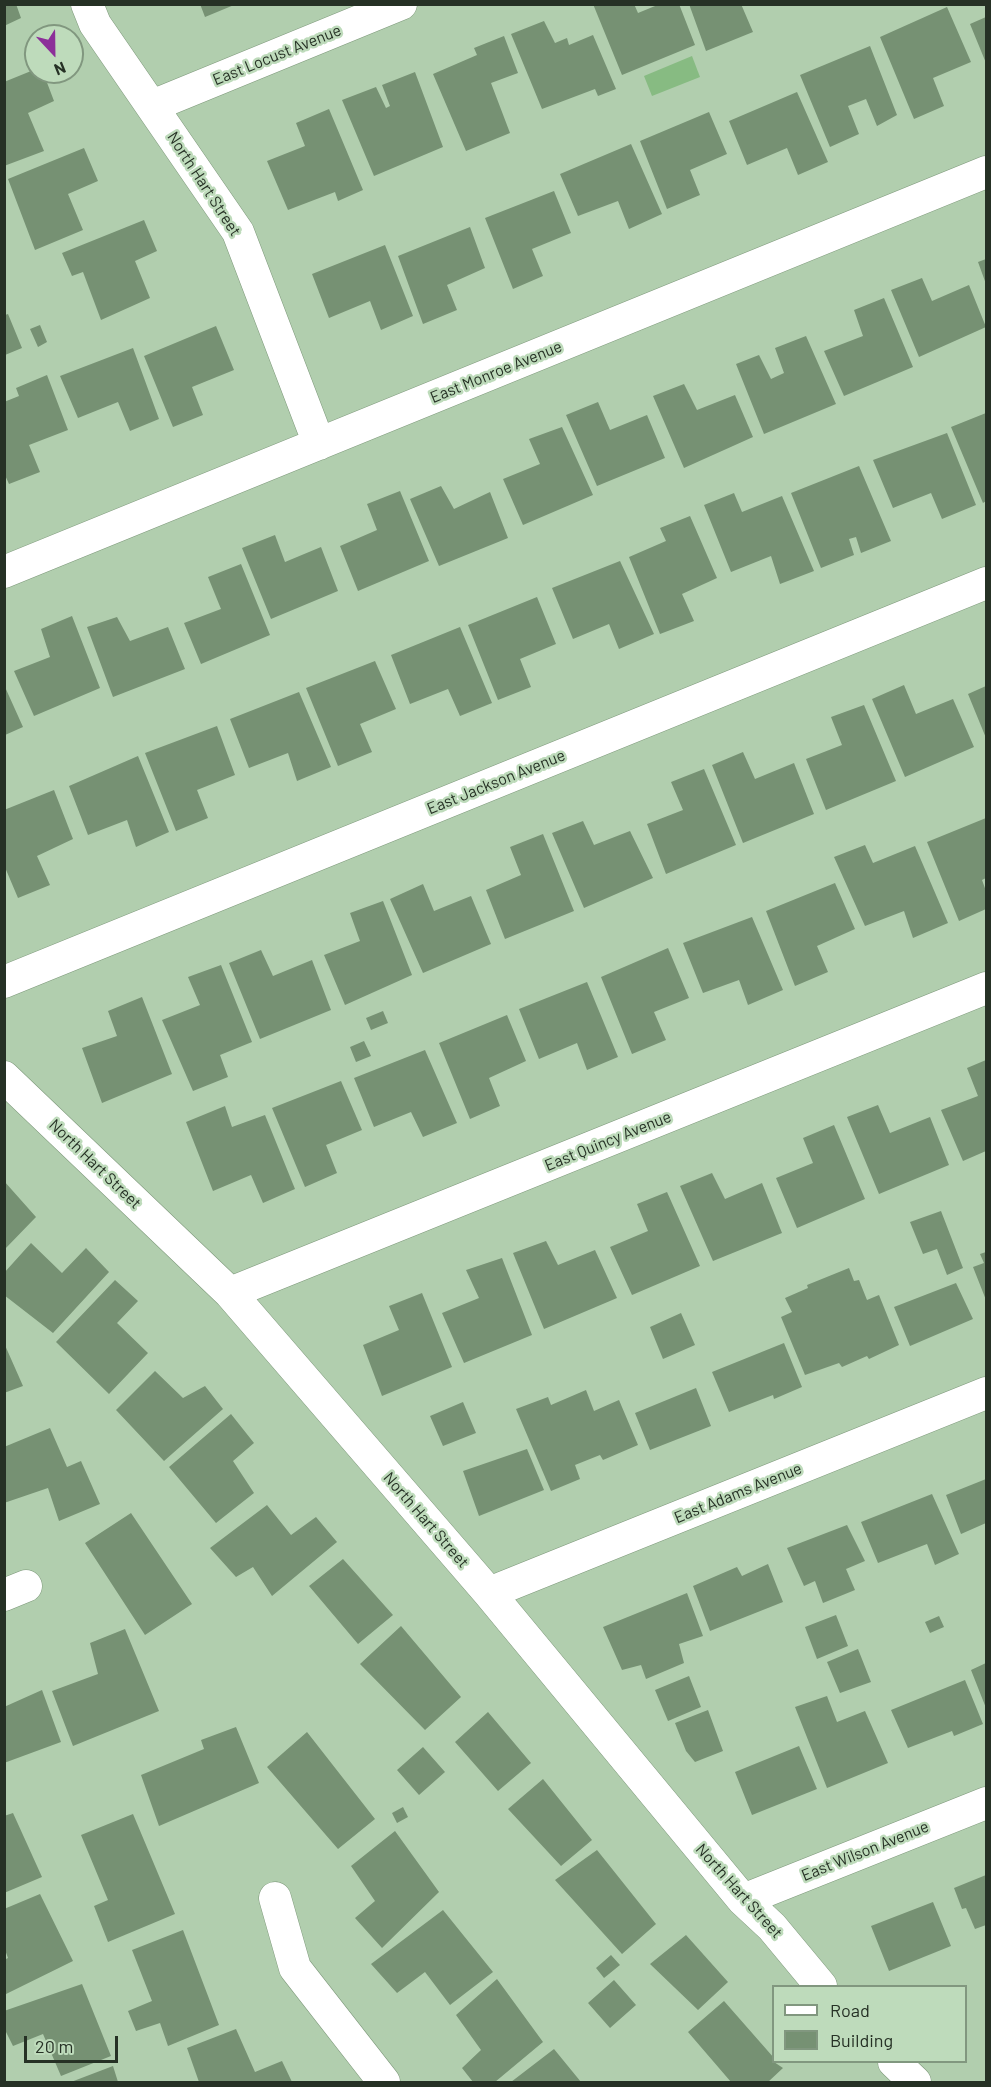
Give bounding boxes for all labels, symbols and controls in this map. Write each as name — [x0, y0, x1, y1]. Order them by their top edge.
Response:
street label: East Locust Avenue — [210, 20, 344, 90]
north arrow — [24, 24, 84, 84]
text: N — [52, 58, 69, 80]
street label: North Hart Street — [163, 128, 245, 240]
street label: East Monroe Avenue — [427, 337, 565, 407]
street label: East Jackson Avenue — [424, 746, 568, 818]
street label: East Quincy Avenue — [542, 1107, 674, 1175]
street label: North Hart Street — [45, 1115, 145, 1213]
street label: East Adams Avenue — [671, 1459, 805, 1527]
street label: North Hart Street — [379, 1468, 473, 1572]
street label: East Wilson Avenue — [799, 1817, 931, 1885]
street label: North Hart Street — [692, 1840, 786, 1942]
legend — [772, 1985, 967, 2063]
text: Road — [830, 1999, 870, 2021]
scale bar — [27, 2024, 122, 2062]
text: Building — [830, 2029, 893, 2051]
text: 20 m — [35, 2035, 73, 2057]

